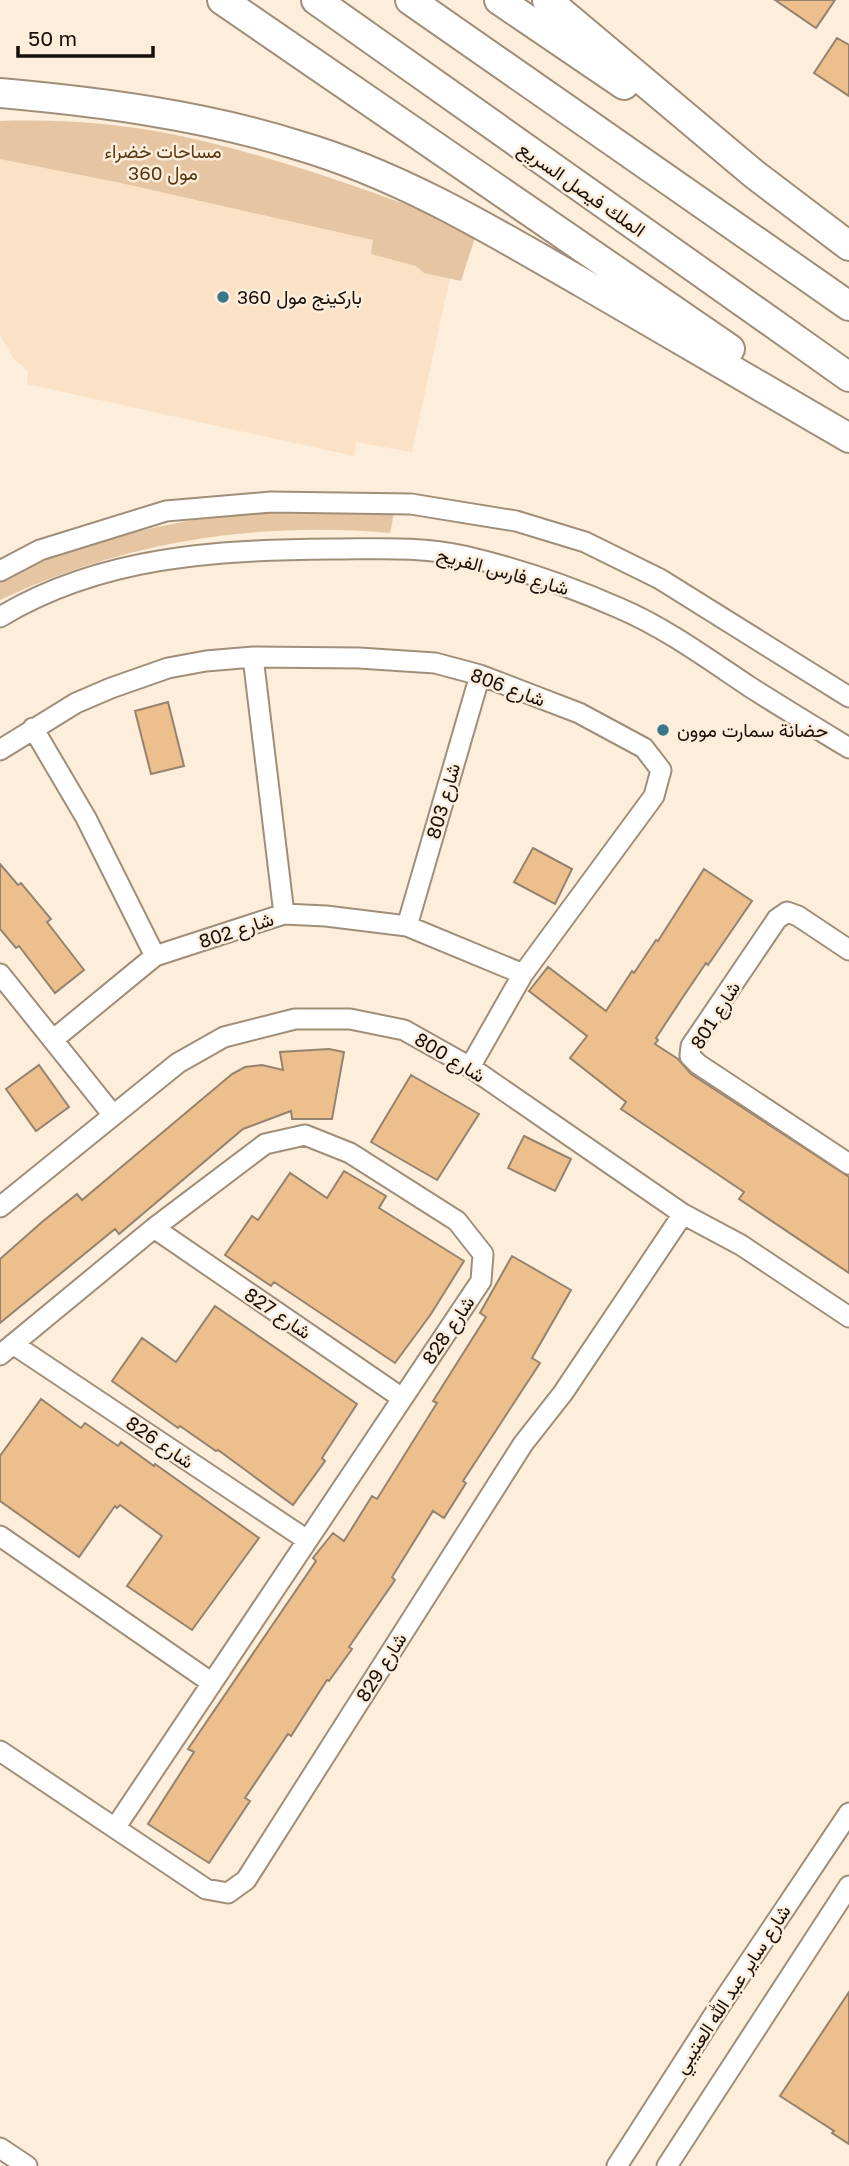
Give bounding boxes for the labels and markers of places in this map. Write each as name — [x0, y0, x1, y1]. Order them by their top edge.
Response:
place label: باركينج مول 360 — [237, 285, 362, 311]
marker: باركينج مول 360 — [215, 289, 231, 305]
place label: حضانة سمارت موون — [677, 718, 828, 742]
marker: حضانة سمارت موون — [655, 722, 671, 738]

